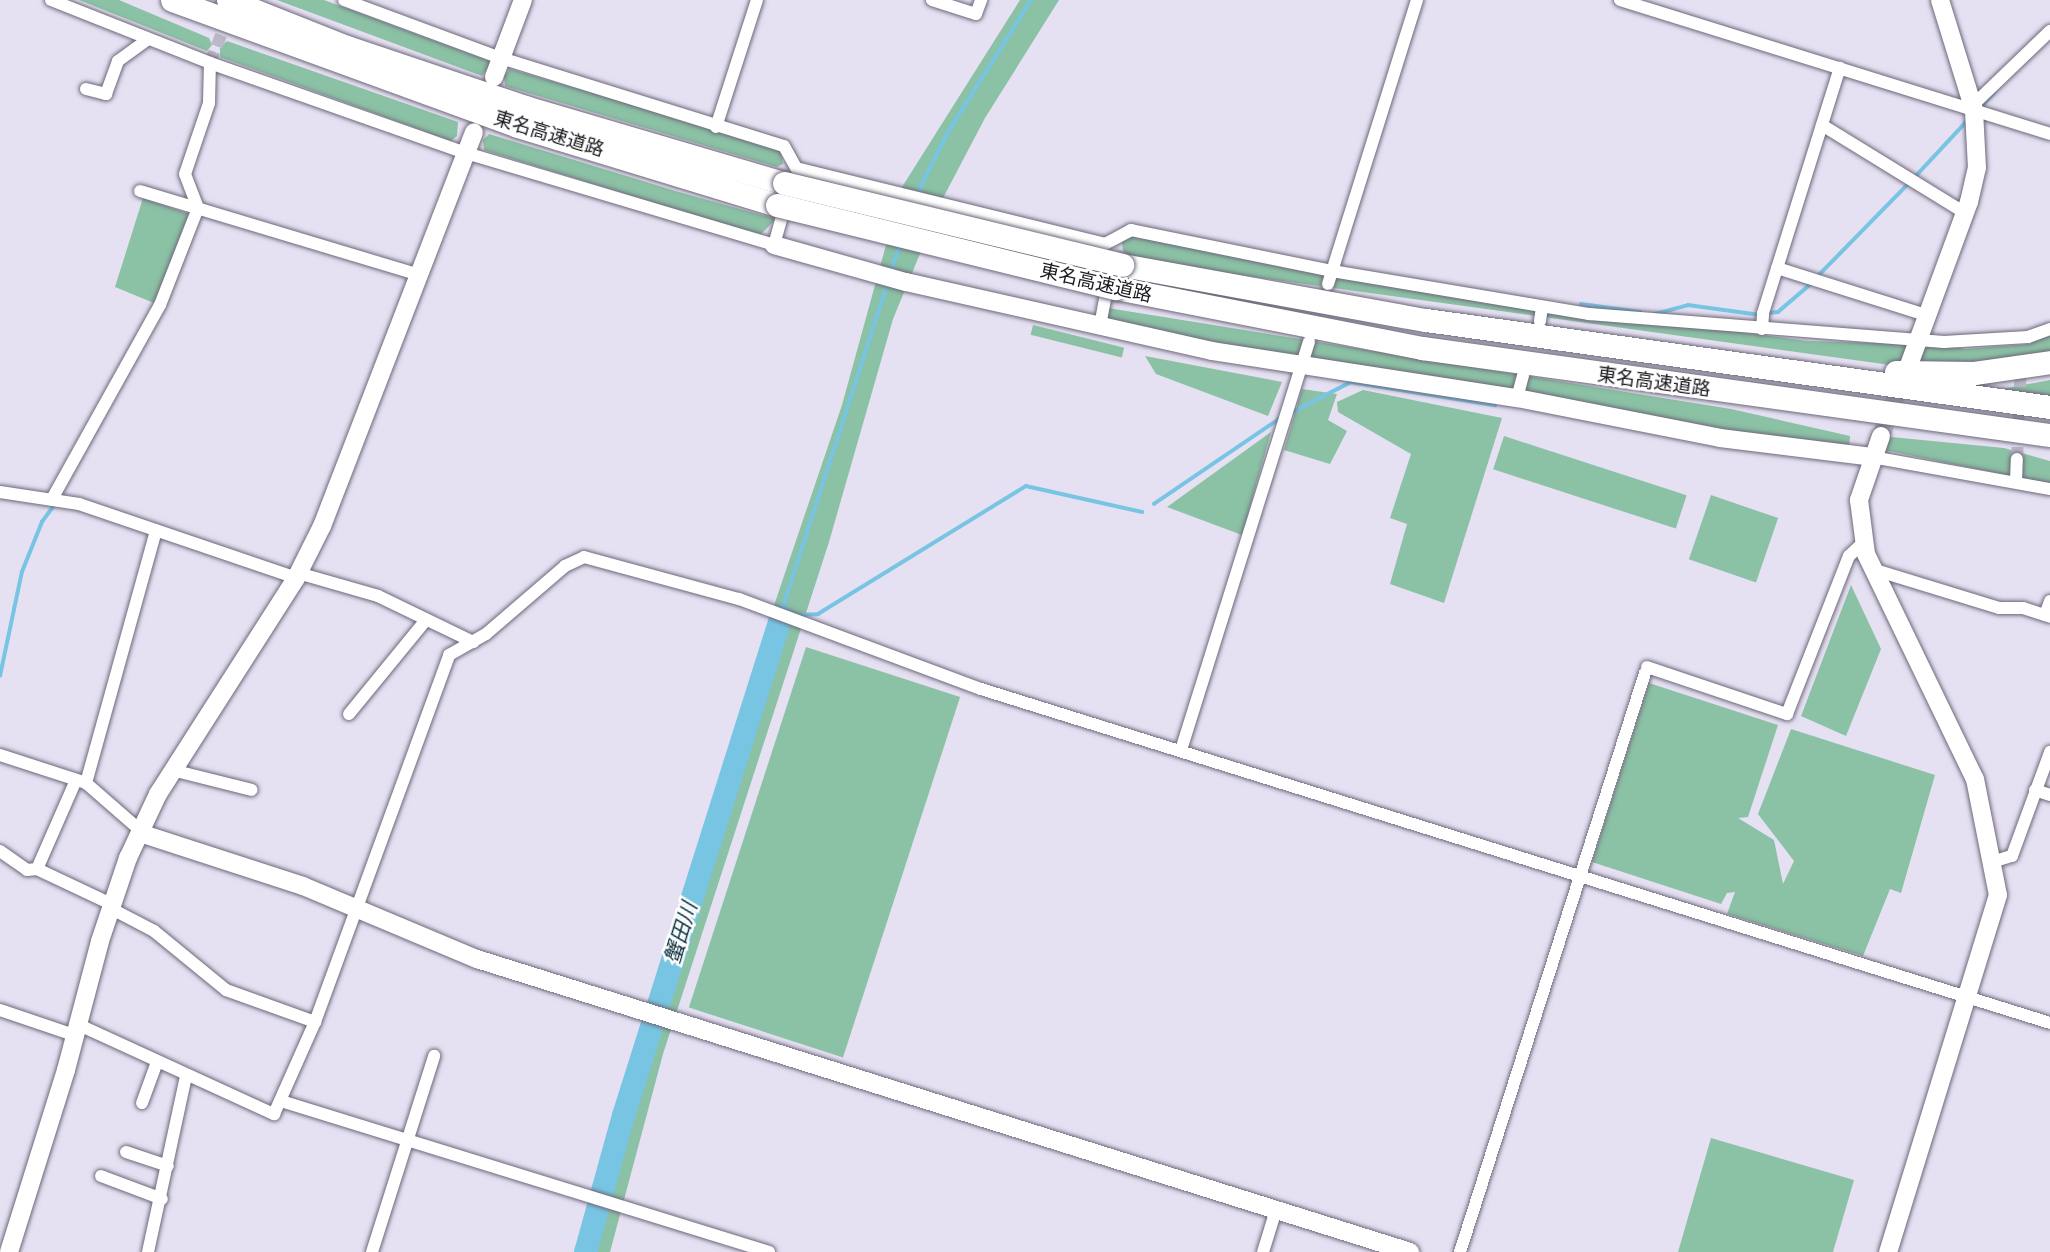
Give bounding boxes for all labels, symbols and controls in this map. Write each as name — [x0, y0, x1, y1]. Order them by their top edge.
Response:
street label: 東名高速道路 — [491, 106, 607, 162]
street label: 東名高速道路 — [1038, 259, 1154, 307]
street label: 東名高速道路 — [1596, 363, 1712, 401]
water label: 蟹田川 — [660, 899, 702, 967]

